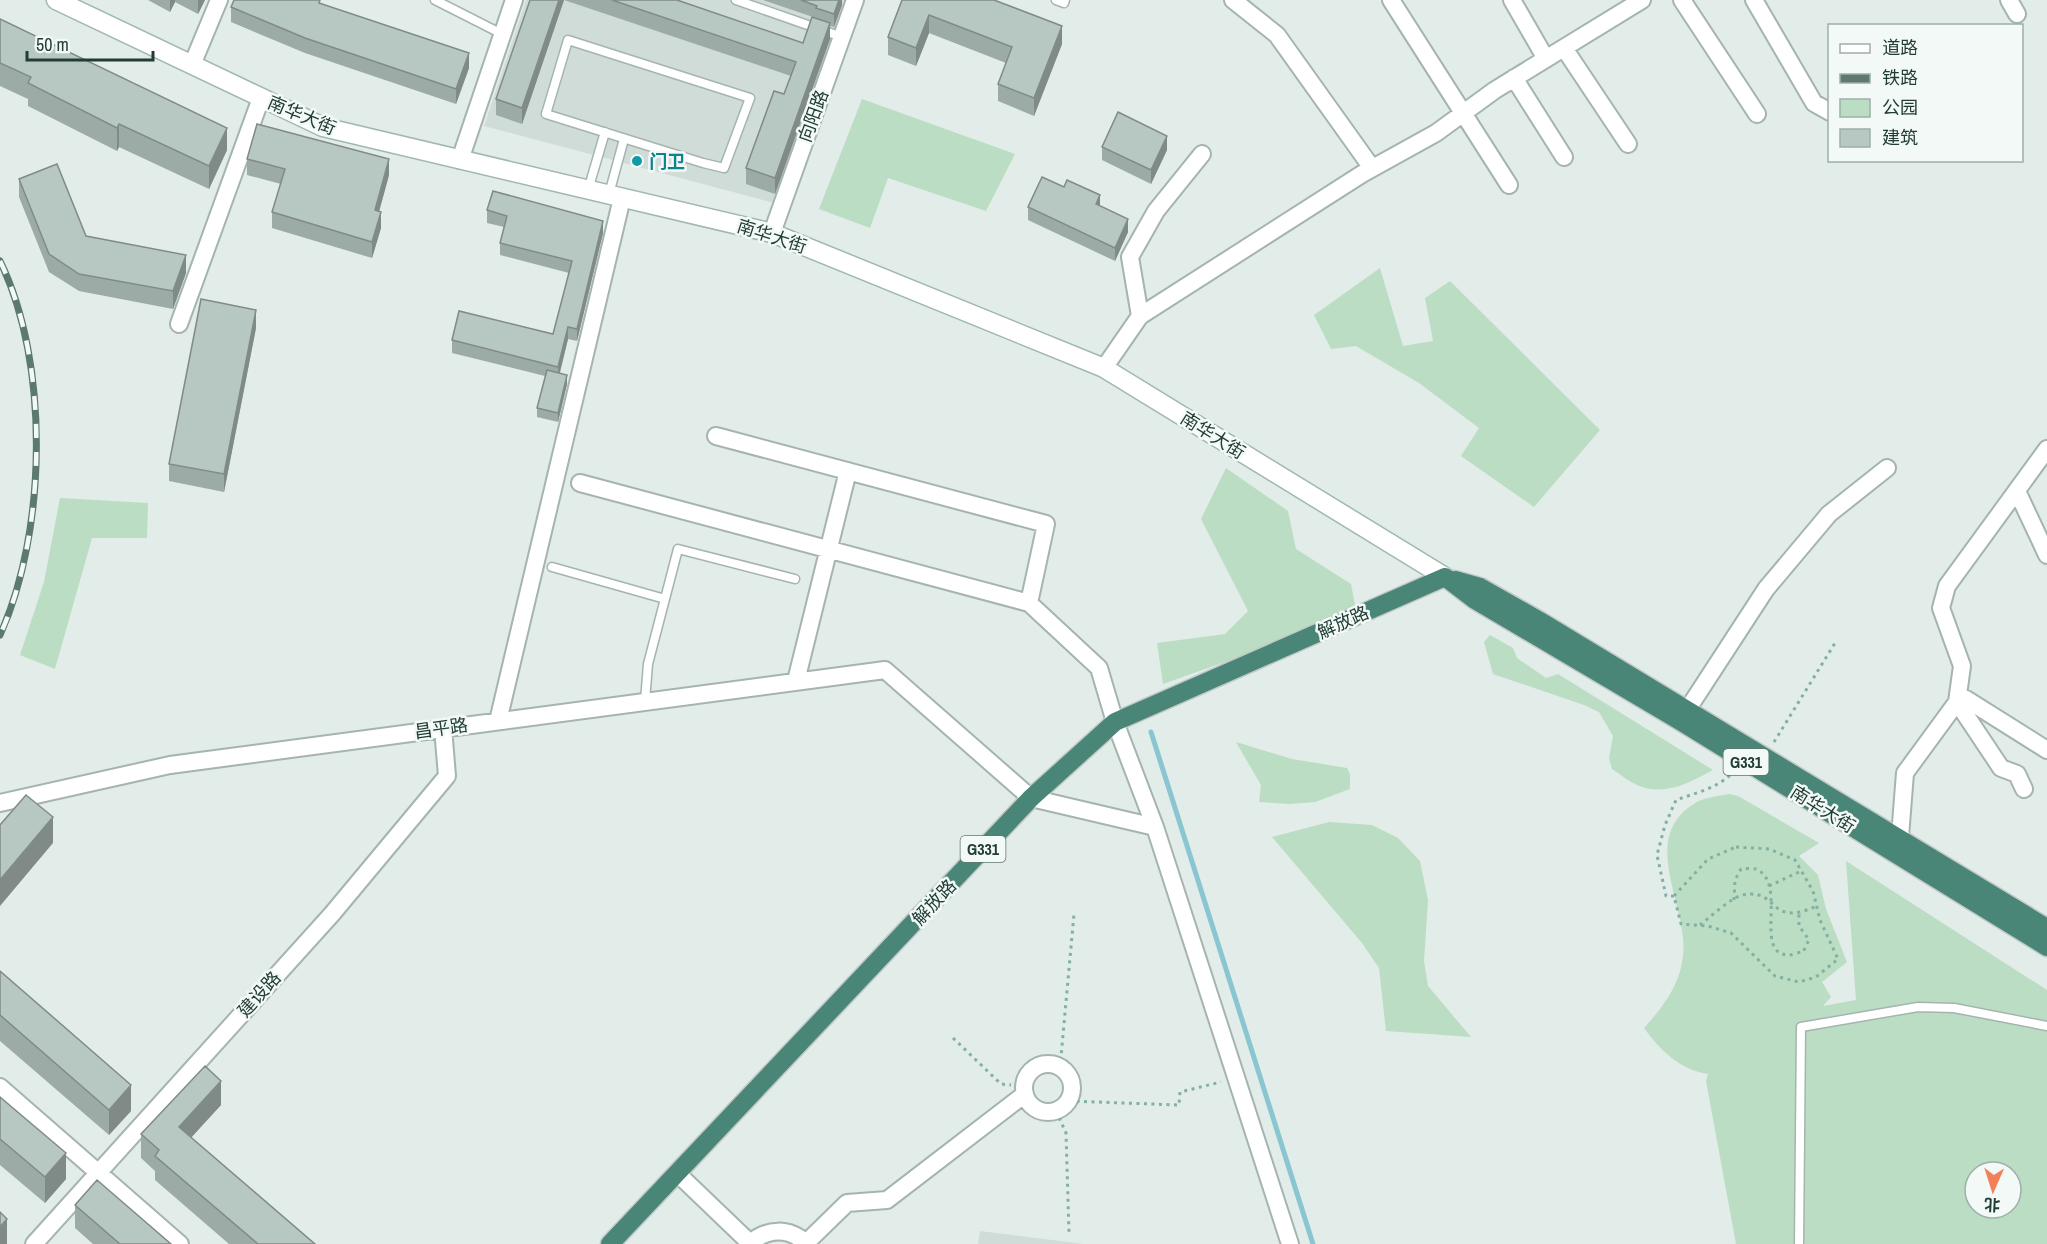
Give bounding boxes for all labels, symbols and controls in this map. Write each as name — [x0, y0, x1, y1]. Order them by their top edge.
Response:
scale bar — [27, 24, 153, 62]
legend — [1828, 24, 2023, 162]
text: 50 m — [36, 32, 69, 57]
text: 道路 — [1882, 35, 1918, 60]
text: 铁路 — [1882, 65, 1918, 90]
street label: 向阳路 — [792, 86, 834, 146]
street label: 南华大街 — [264, 89, 340, 141]
text: 公园 — [1882, 95, 1918, 120]
text: 建筑 — [1882, 125, 1918, 150]
place label: 门卫 — [649, 149, 685, 174]
marker: 门卫 — [630, 154, 644, 168]
street label: 南华大街 — [734, 213, 810, 259]
street label: 南华大街 — [1176, 405, 1250, 465]
street label: 解放路 — [1313, 600, 1373, 644]
street label: 昌平路 — [413, 712, 469, 744]
road number: G331 — [1724, 749, 1768, 775]
street label: 南华大街 — [1786, 779, 1860, 839]
road number: G331 — [960, 836, 1006, 862]
street label: 解放路 — [906, 874, 962, 930]
street label: 建设路 — [232, 966, 286, 1022]
north arrow — [1963, 1160, 2023, 1220]
text: 北 — [1984, 1194, 2001, 1216]

